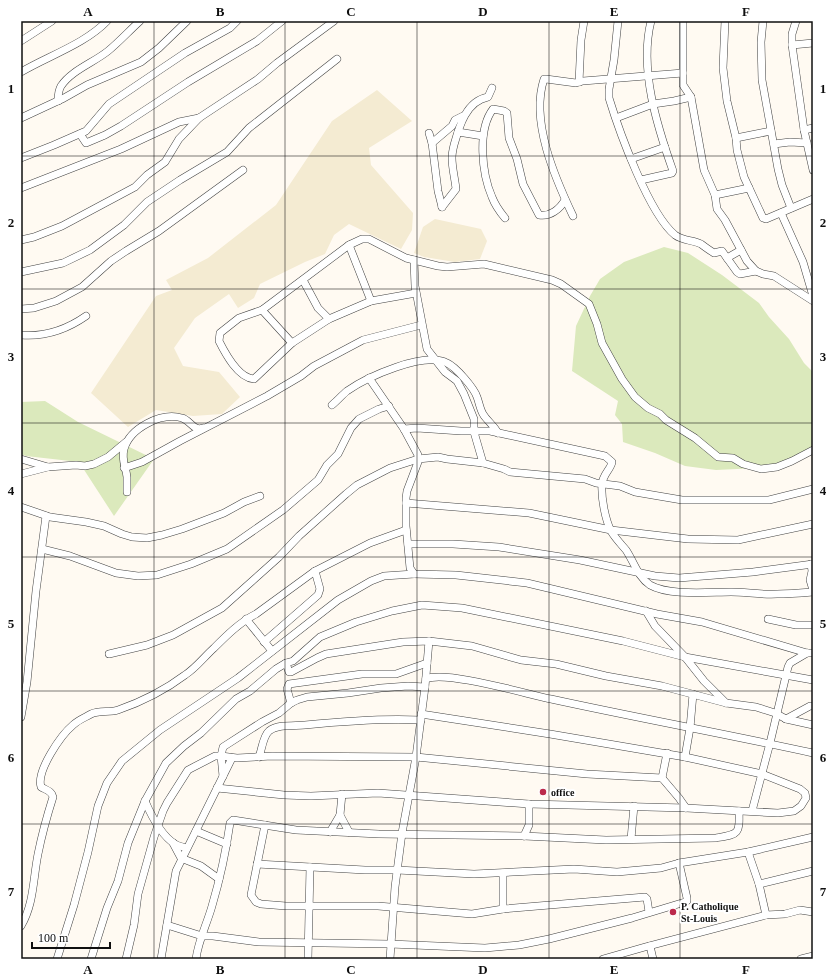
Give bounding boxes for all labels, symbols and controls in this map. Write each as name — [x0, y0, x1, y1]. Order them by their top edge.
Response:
text: A — [83, 4, 93, 19]
text: B — [216, 4, 225, 19]
text: C — [346, 4, 356, 19]
text: D — [478, 4, 488, 19]
text: E — [610, 4, 618, 19]
text: F — [742, 4, 750, 19]
text: 1 — [8, 81, 14, 96]
text: 1 — [820, 81, 826, 96]
text: 2 — [8, 215, 14, 230]
text: 2 — [820, 215, 826, 230]
text: 3 — [8, 349, 15, 364]
text: 3 — [820, 349, 827, 364]
text: 4 — [8, 483, 15, 498]
text: 4 — [820, 483, 827, 498]
text: 5 — [8, 616, 15, 631]
text: 5 — [820, 616, 827, 631]
text: 6 — [8, 750, 15, 765]
text: 6 — [820, 750, 827, 765]
marker: office — [538, 787, 548, 797]
place label: office — [551, 787, 575, 798]
text: 7 — [8, 884, 15, 899]
text: 7 — [820, 884, 827, 899]
place label: P. Catholique St-Louis — [681, 901, 739, 924]
marker: P. Catholique St-Louis — [668, 907, 678, 917]
scale bar — [32, 924, 110, 950]
text: 100 m — [38, 931, 69, 945]
text: A — [83, 962, 93, 977]
text: B — [216, 962, 225, 977]
text: C — [346, 962, 356, 977]
text: D — [478, 962, 488, 977]
text: E — [610, 962, 618, 977]
text: F — [742, 962, 750, 977]

